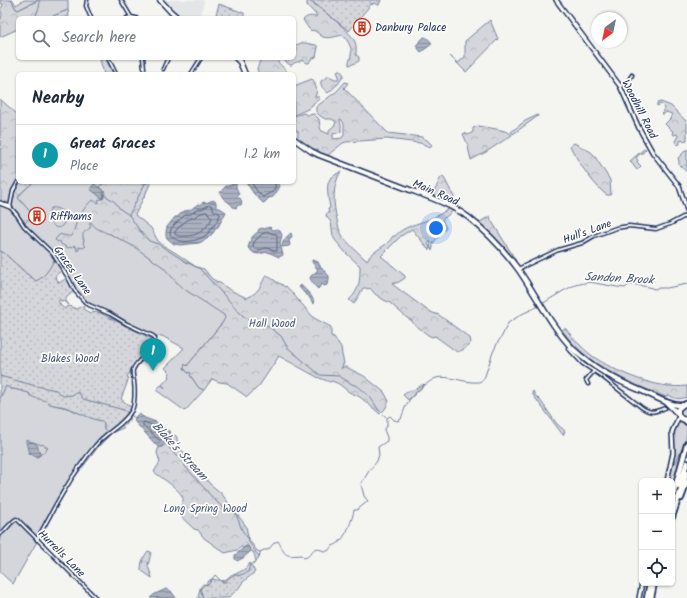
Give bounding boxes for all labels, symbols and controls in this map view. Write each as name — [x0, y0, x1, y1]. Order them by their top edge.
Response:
north arrow — [591, 12, 627, 48]
search box — [16, 16, 296, 60]
building icon: Danbury Palace — [352, 17, 372, 37]
place label: Danbury Palace — [375, 19, 446, 37]
text: Search here — [62, 26, 136, 50]
icon: search — [30, 27, 52, 49]
street label: Woodhill Road — [616, 77, 662, 143]
text: Nearby — [32, 85, 84, 112]
text: Great Graces — [70, 132, 156, 156]
text: 1 — [43, 144, 47, 165]
text: 1.2 km — [244, 144, 280, 165]
text: Place — [70, 156, 98, 177]
street label: Main Road — [410, 175, 462, 211]
building icon: Riffhams — [27, 206, 47, 226]
place label: Riffhams — [50, 208, 92, 226]
street label: Hull's Lane — [560, 215, 614, 249]
your location — [426, 218, 446, 238]
street label: Graces Lane — [49, 242, 96, 299]
water label: Sandon Brook — [584, 267, 656, 290]
park label: Hall Wood — [249, 315, 296, 333]
pin: 1 — [140, 338, 166, 371]
park label: Blakes Wood — [41, 350, 100, 368]
water label: Blake's Stream — [147, 418, 213, 486]
map controls — [639, 478, 675, 586]
button: + — [639, 478, 675, 514]
park label: Long Spring Wood — [163, 500, 247, 518]
button: − — [639, 514, 675, 550]
street label: Hurrells Lane — [33, 526, 89, 582]
button: locate — [639, 550, 675, 586]

